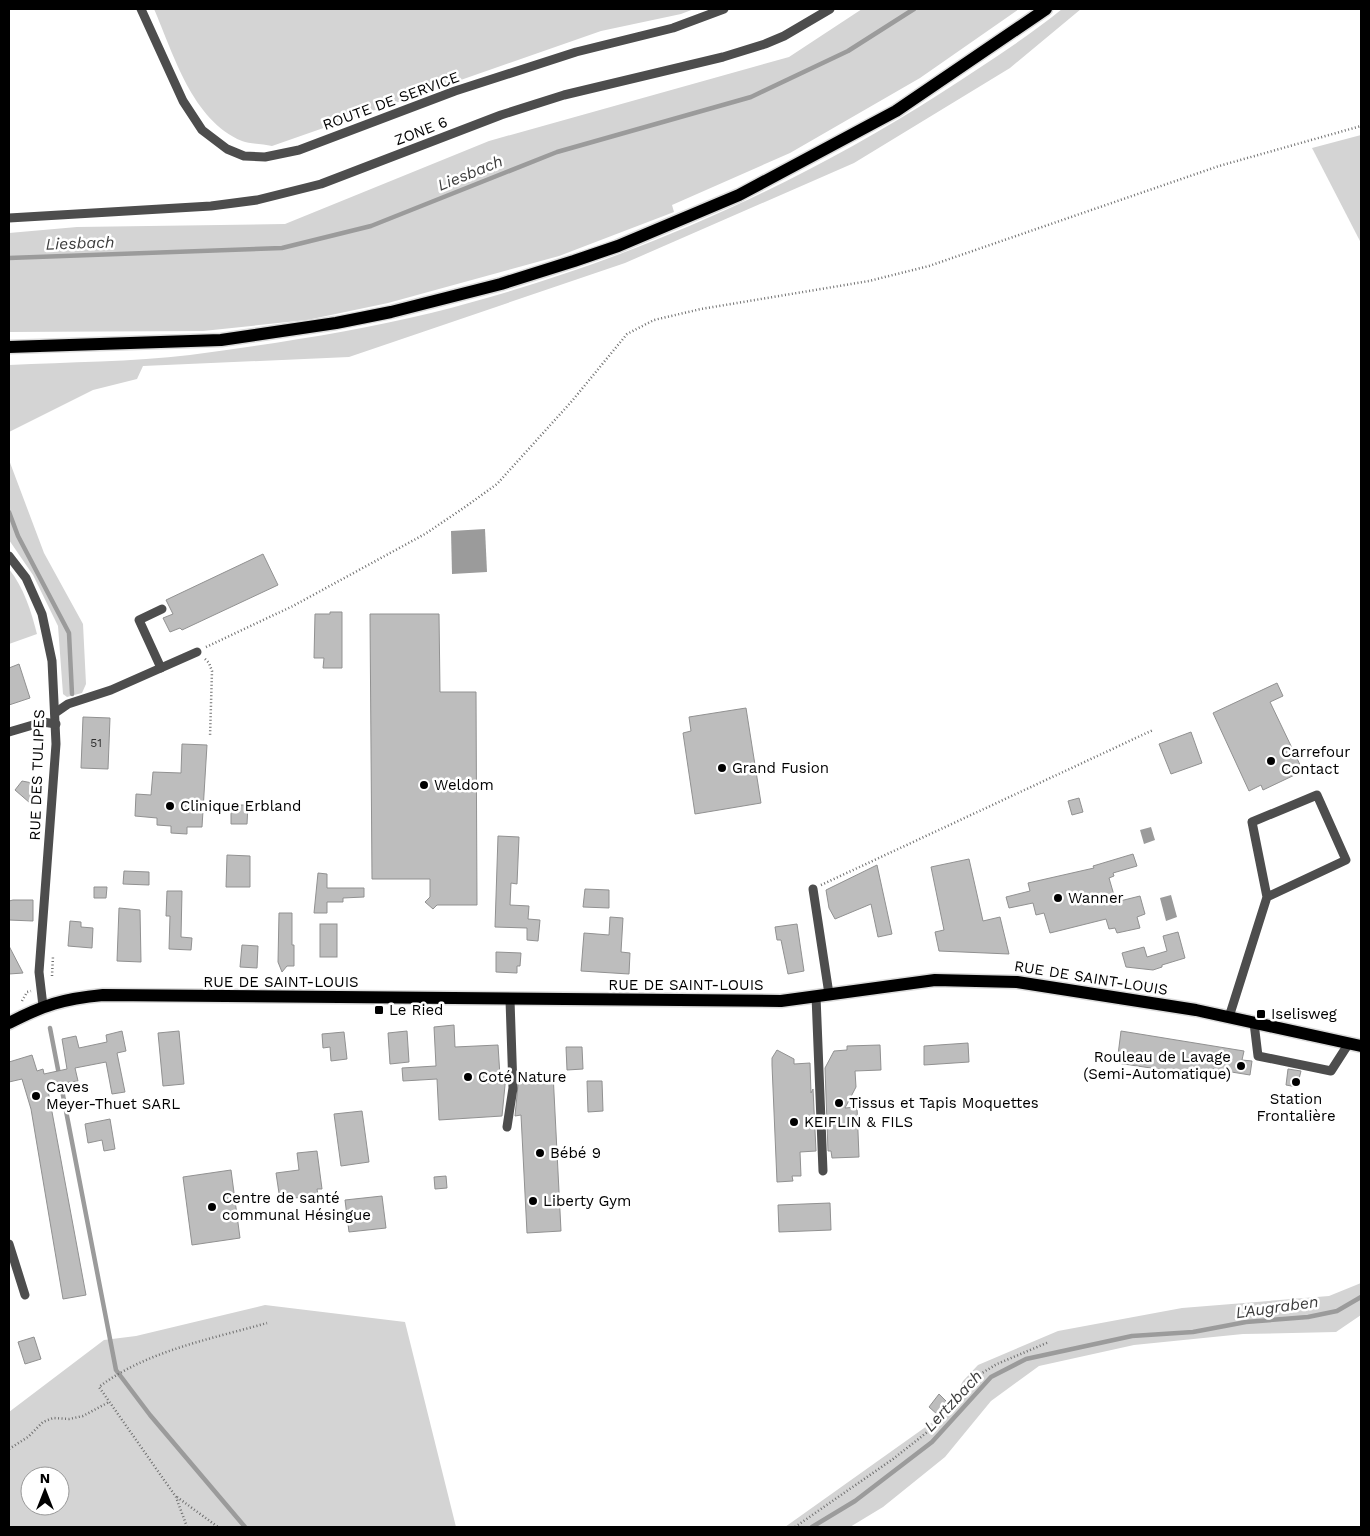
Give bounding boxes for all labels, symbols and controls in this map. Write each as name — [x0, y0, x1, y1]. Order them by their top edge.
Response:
street label: ROUTE DE SERVICE — [320, 68, 462, 134]
street label: ZONE 6 — [392, 113, 450, 149]
water label: Liesbach — [435, 151, 505, 195]
water label: Liesbach — [45, 232, 115, 254]
street label: RUE DES TULIPES — [26, 709, 48, 841]
house number: 51 — [90, 736, 102, 750]
place label: Carrefour Contact — [1281, 743, 1350, 778]
marker: Carrefour Contact — [1265, 755, 1277, 767]
place label: Grand Fusion — [732, 759, 829, 777]
marker: Grand Fusion — [716, 762, 728, 774]
place label: Weldom — [434, 776, 494, 794]
marker: Weldom — [418, 779, 430, 791]
place label: Clinique Erbland — [180, 797, 301, 815]
marker: Clinique Erbland — [164, 800, 176, 812]
place label: Wanner — [1068, 889, 1124, 907]
marker: Wanner — [1052, 892, 1064, 904]
street label: RUE DE SAINT-LOUIS — [1013, 957, 1169, 999]
street label: RUE DE SAINT-LOUIS — [203, 973, 359, 991]
street label: RUE DE SAINT-LOUIS — [608, 976, 764, 994]
place label: Le Ried — [389, 1001, 443, 1019]
marker: Le Ried — [373, 1004, 385, 1016]
place label: Iselisweg — [1271, 1005, 1337, 1023]
marker: Iselisweg — [1255, 1008, 1267, 1020]
place label: Rouleau de Lavage (Semi-Automatique) — [1083, 1048, 1231, 1083]
marker: Rouleau de Lavage (Semi-Automatique) — [1235, 1060, 1247, 1072]
place label: Coté Nature — [478, 1068, 566, 1086]
marker: Coté Nature — [462, 1071, 474, 1083]
marker: Station Frontalière — [1290, 1076, 1302, 1088]
place label: Caves Meyer-Thuet SARL — [46, 1078, 180, 1113]
marker: Caves Meyer-Thuet SARL — [30, 1090, 42, 1102]
place label: Station Frontalière — [1256, 1090, 1336, 1125]
place label: Tissus et Tapis Moquettes — [849, 1094, 1039, 1112]
marker: Tissus et Tapis Moquettes — [833, 1097, 845, 1109]
place label: KEIFLIN & FILS — [804, 1113, 913, 1131]
marker: KEIFLIN & FILS — [788, 1116, 800, 1128]
place label: Bébé 9 — [550, 1144, 601, 1162]
marker: Bébé 9 — [534, 1147, 546, 1159]
place label: Centre de santé communal Hésingue — [222, 1189, 371, 1224]
place label: Liberty Gym — [543, 1192, 631, 1210]
marker: Liberty Gym — [527, 1195, 539, 1207]
marker: Centre de santé communal Hésingue — [206, 1201, 218, 1213]
water label: L'Augraben — [1234, 1292, 1320, 1322]
water label: Lertzbach — [920, 1367, 986, 1435]
north arrow — [20, 1466, 70, 1516]
text: N — [40, 1470, 50, 1486]

